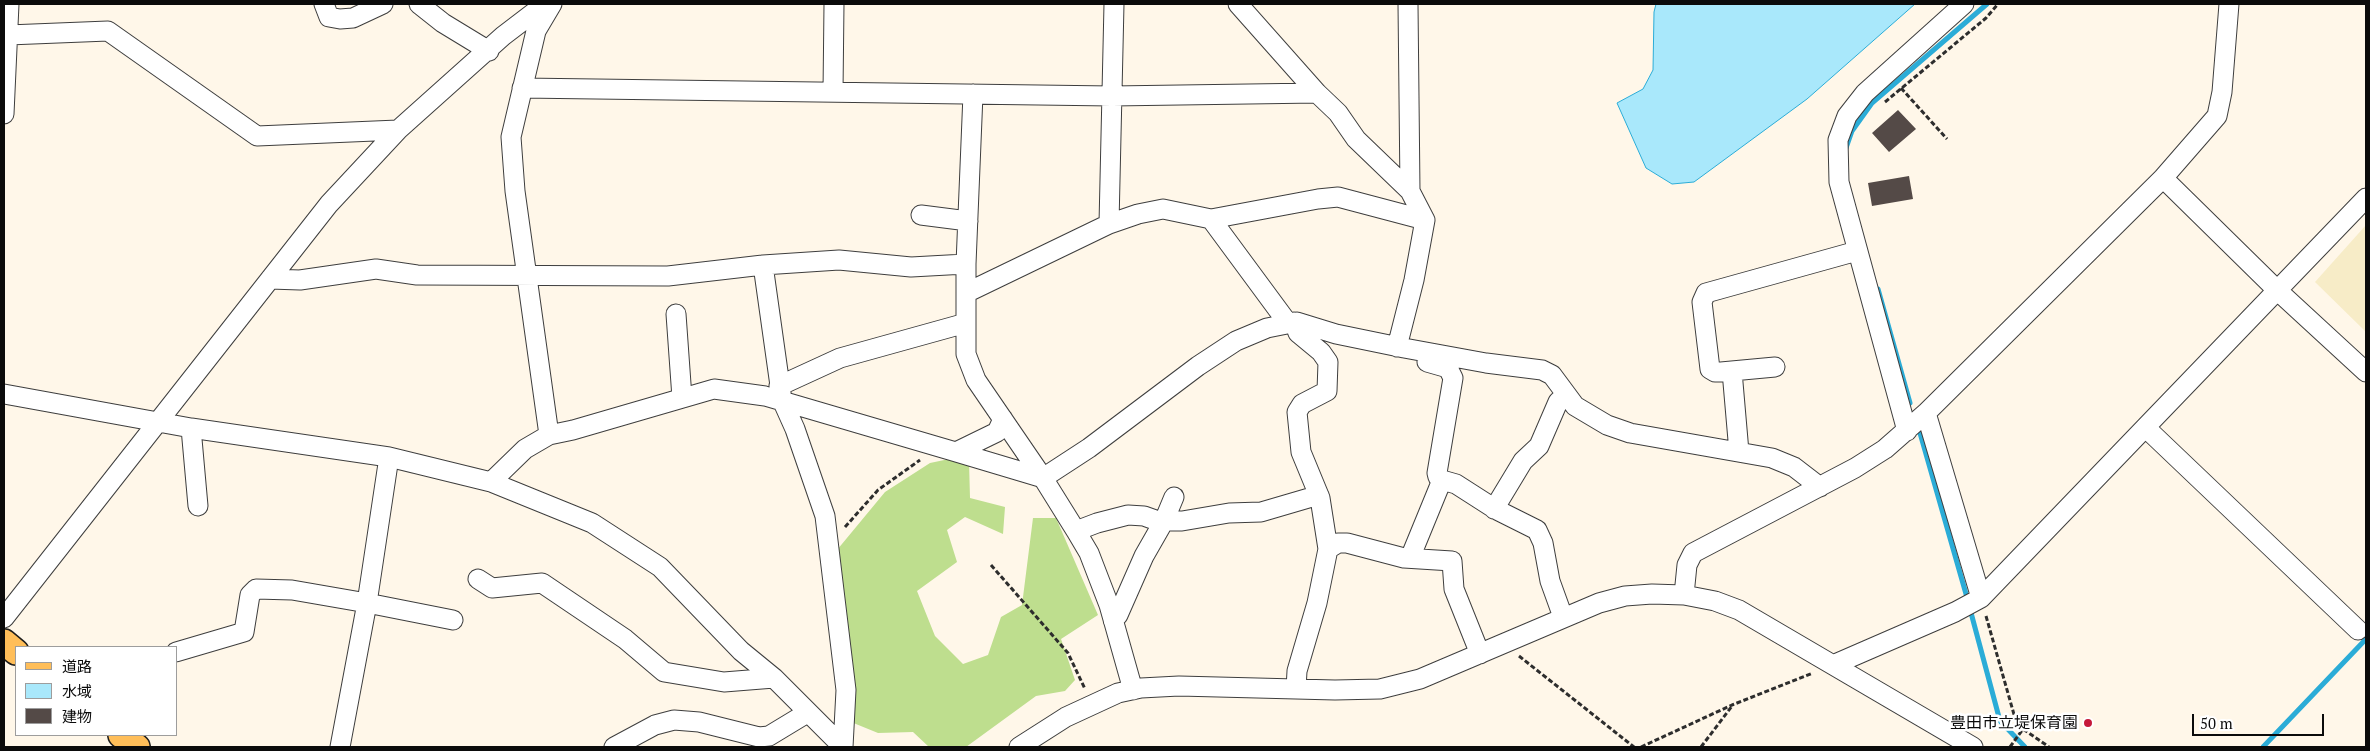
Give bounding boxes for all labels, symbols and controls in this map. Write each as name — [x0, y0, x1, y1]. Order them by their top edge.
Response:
legend — [15, 646, 178, 736]
text: 道路 — [62, 656, 92, 676]
text: 水域 — [62, 681, 92, 701]
scale bar — [2195, 704, 2328, 736]
text: 建物 — [62, 706, 92, 726]
place label: 豊田市立堤保育園 — [1950, 713, 2078, 733]
text: 50 m — [2200, 713, 2233, 733]
marker: 豊田市立堤保育園 — [2082, 717, 2094, 729]

